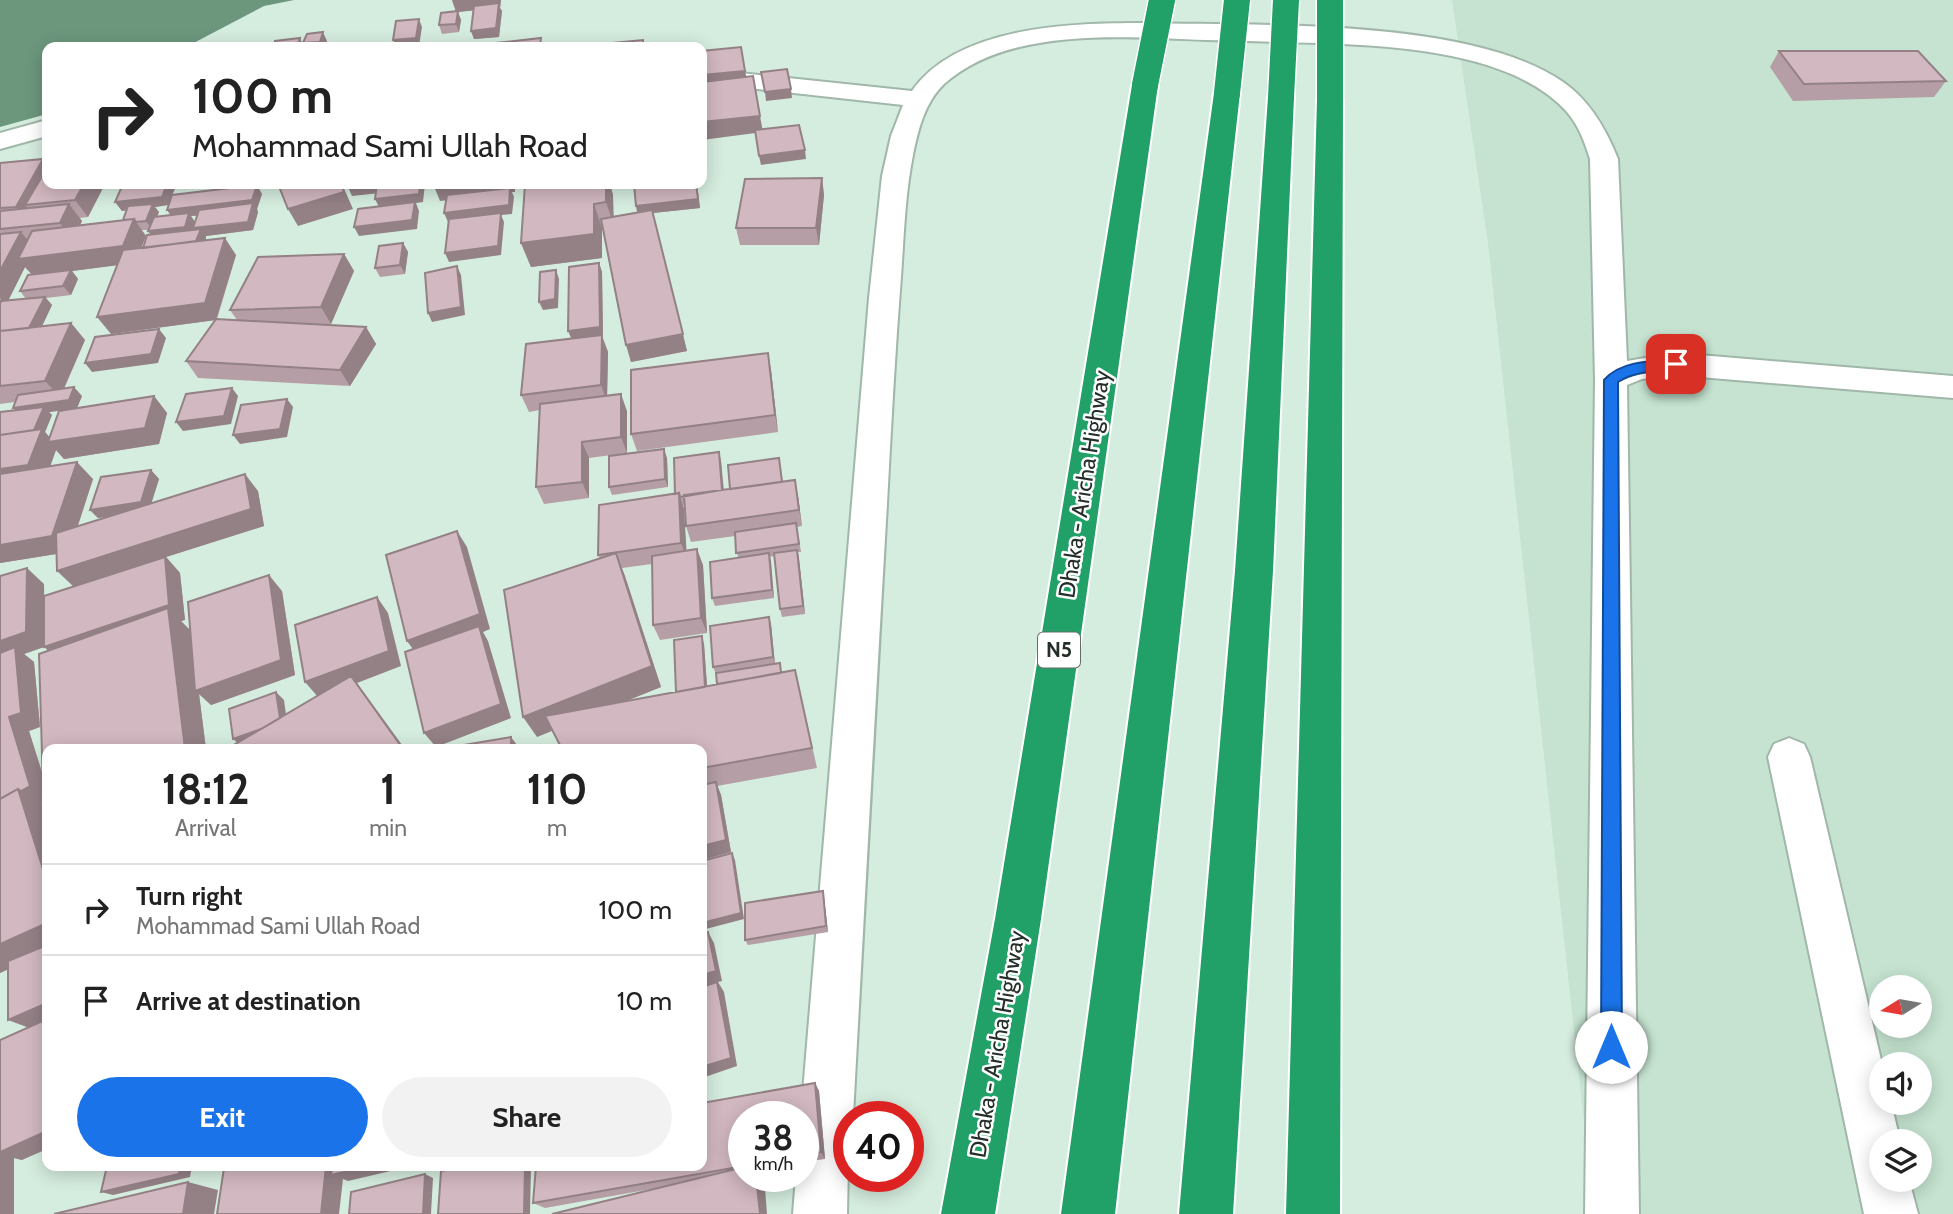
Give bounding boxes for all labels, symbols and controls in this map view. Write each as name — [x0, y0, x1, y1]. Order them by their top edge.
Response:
text: 100 m — [192, 66, 333, 125]
icon: right — [77, 70, 168, 161]
text: Mohammad Sami Ullah Road — [192, 126, 588, 165]
pin — [1646, 334, 1706, 394]
icon: arrive — [1657, 345, 1695, 383]
street label: Dhaka - Aricha Highway — [1052, 368, 1116, 600]
road number: N5 — [1038, 632, 1080, 668]
text: 18:12 — [162, 763, 250, 815]
text: 1 — [380, 763, 396, 815]
text: 110 — [527, 763, 587, 815]
text: Arrival — [175, 814, 236, 842]
text: min — [369, 814, 407, 842]
text: m — [547, 814, 567, 842]
text: Turn right — [136, 880, 242, 912]
icon: right — [77, 891, 115, 929]
text: 100 m — [599, 894, 672, 926]
text: Mohammad Sami Ullah Road — [136, 912, 420, 940]
street label: Dhaka - Aricha Highway — [963, 928, 1031, 1160]
north arrow — [1869, 975, 1932, 1038]
map controls — [1869, 975, 1932, 1192]
icon: arrive — [77, 982, 115, 1020]
text: Arrive at destination — [136, 985, 361, 1017]
text: 10 m — [617, 985, 672, 1017]
position arrow — [1574, 1010, 1648, 1084]
button: sound — [1869, 1052, 1932, 1115]
button: Exit — [77, 1077, 368, 1157]
button: Share — [382, 1077, 672, 1157]
speed limit sign: 40 — [833, 1101, 924, 1192]
text: 38 — [753, 1116, 794, 1159]
button: layers — [1869, 1129, 1932, 1192]
text: km/h — [754, 1153, 793, 1175]

